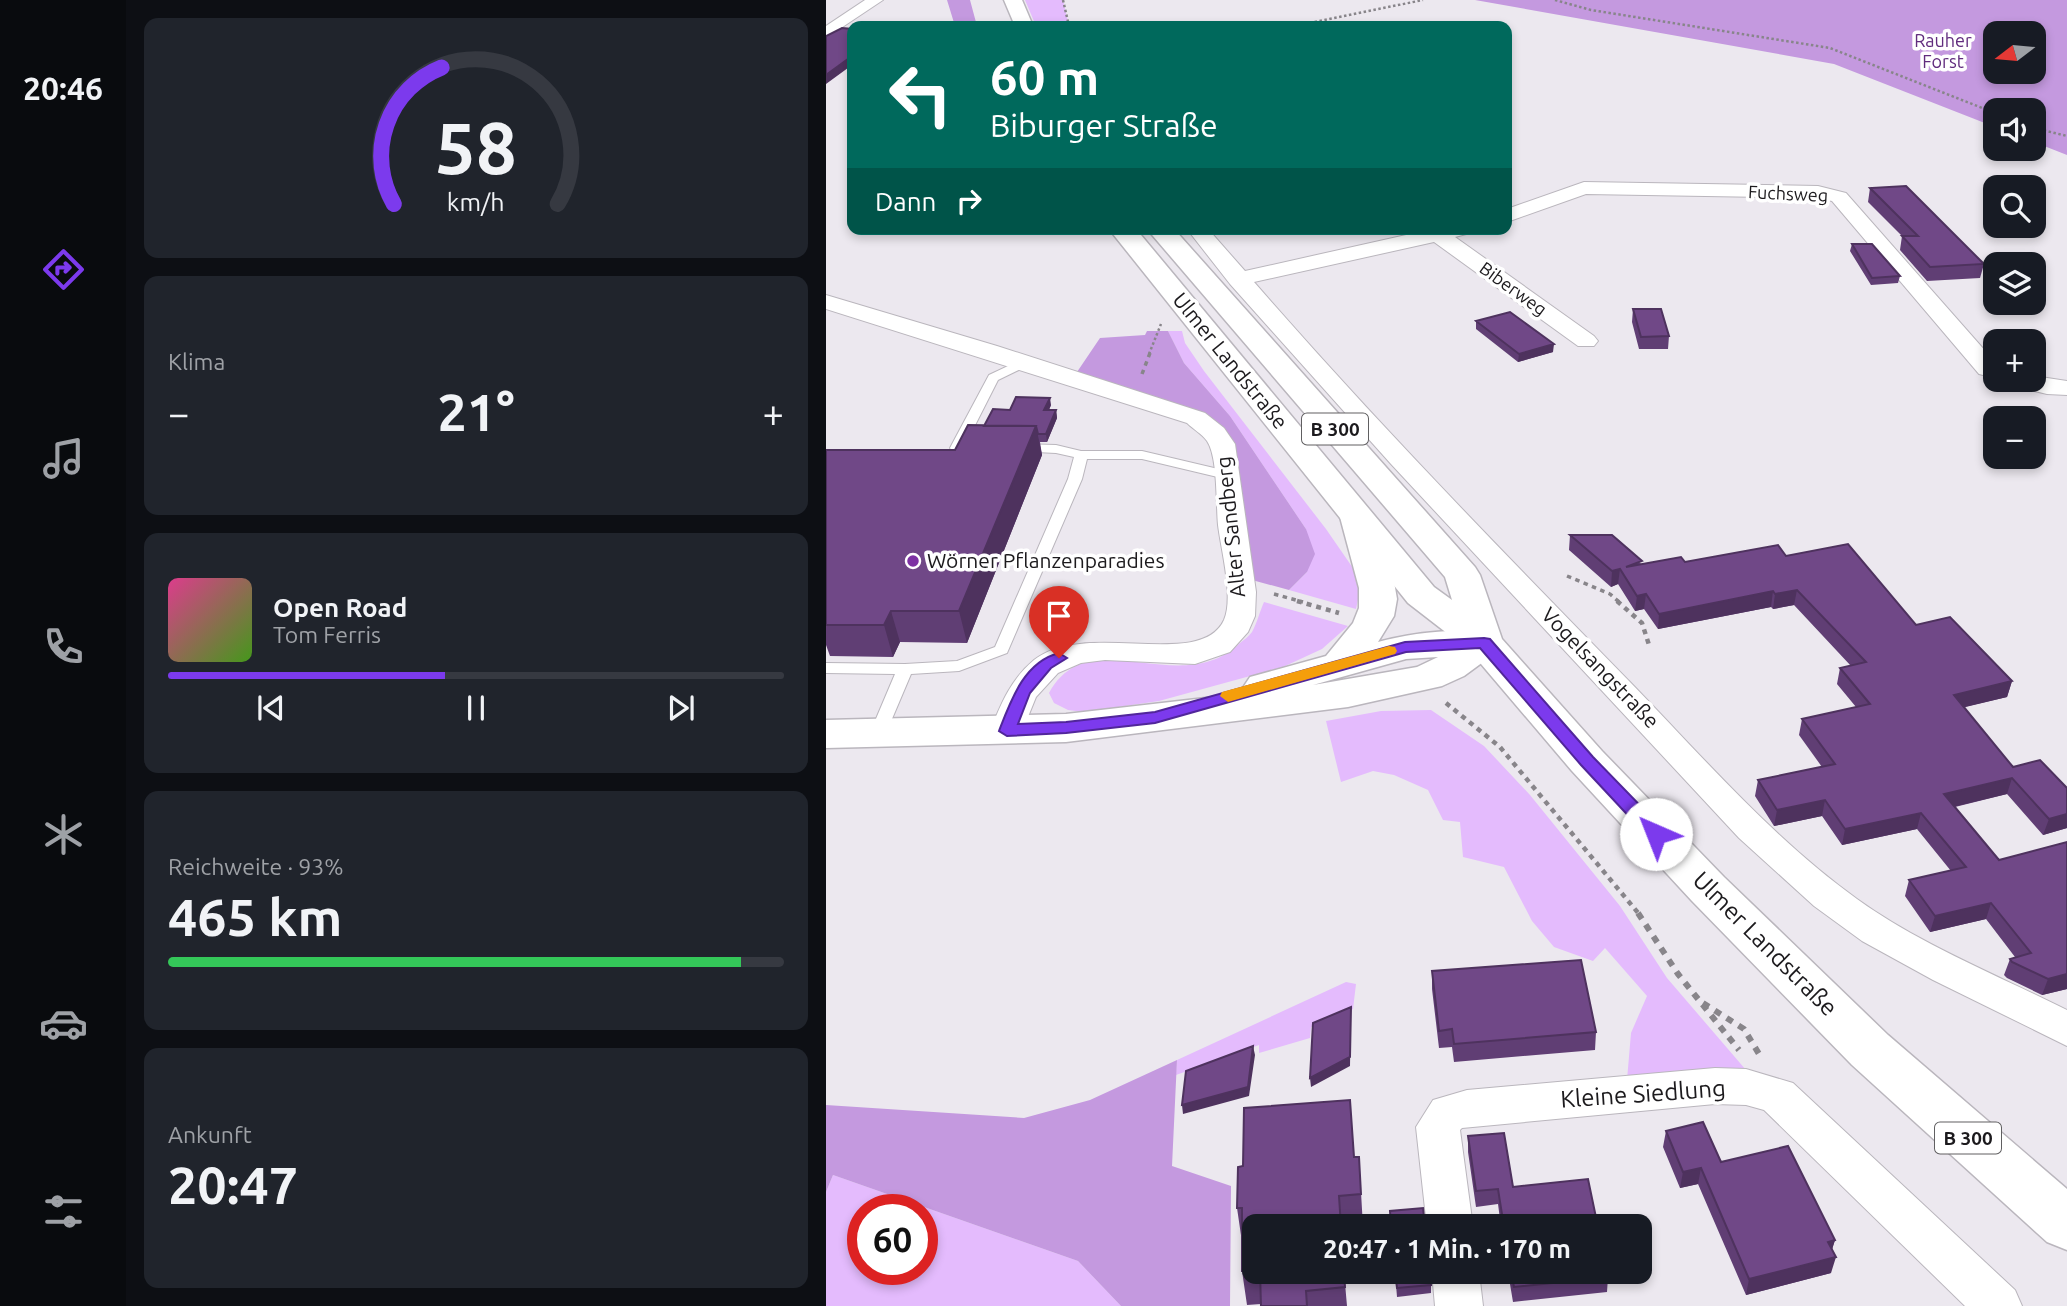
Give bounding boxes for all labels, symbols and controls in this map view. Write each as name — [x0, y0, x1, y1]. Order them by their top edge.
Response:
north arrow — [1983, 21, 2046, 84]
map controls — [1983, 21, 2046, 469]
park label: Rauher Forst — [1914, 30, 1972, 71]
icon: left — [875, 49, 966, 140]
text: 60 m — [990, 49, 1099, 104]
text: 20:46 — [23, 70, 103, 106]
button: sound — [1983, 98, 2046, 161]
text: 58 — [435, 106, 517, 188]
text: Biburger Straße — [990, 107, 1218, 143]
button: search — [1983, 175, 2046, 238]
street label: Fuchsweg — [1747, 181, 1829, 205]
icon: right — [950, 182, 988, 220]
text: Dann — [875, 187, 936, 216]
text: km/h — [447, 188, 505, 216]
icon: directions — [39, 245, 88, 294]
button: layers — [1983, 252, 2046, 315]
street label: Biberweg — [1476, 257, 1551, 319]
street label: Ulmer Landstraße — [1168, 287, 1293, 433]
button: + — [1983, 329, 2046, 392]
text: Klima — [168, 349, 225, 374]
text: 21° — [437, 383, 515, 441]
text: − — [168, 392, 189, 434]
text: + — [763, 392, 784, 434]
button: − — [1983, 406, 2046, 469]
road number: B 300 — [1302, 414, 1368, 444]
icon: music — [39, 434, 88, 483]
street label: Alter Sandberg — [1211, 455, 1249, 599]
place label: Wörner Pflanzenparadies — [927, 548, 1165, 572]
marker: Wörner Pflanzenparadies — [905, 553, 921, 569]
pin — [1029, 586, 1089, 658]
text: Open Road — [273, 593, 407, 622]
icon: arrive — [1040, 597, 1078, 635]
street label: Vogelsangstraße — [1537, 602, 1664, 733]
icon: phone — [39, 622, 88, 671]
text: Tom Ferris — [273, 622, 381, 647]
icon: previous — [252, 689, 290, 727]
icon: pause — [457, 689, 495, 727]
icon: next — [662, 689, 700, 727]
position arrow — [1619, 797, 1693, 871]
icon: climate — [39, 810, 88, 859]
text: Reichweite · 93% — [168, 854, 344, 879]
street label: Ulmer Landstraße — [1688, 866, 1843, 1021]
text: 465 km — [168, 888, 342, 946]
icon: car — [39, 999, 88, 1048]
street label: Kleine Siedlung — [1559, 1074, 1727, 1113]
text: Ankunft — [168, 1122, 252, 1147]
road number: B 300 — [1935, 1122, 2001, 1154]
text: 20:47 — [168, 1156, 298, 1214]
icon: filters — [39, 1187, 88, 1236]
speed limit sign: 60 — [847, 1194, 938, 1285]
text: 20:47 · 1 Min. · 170 m — [1323, 1234, 1571, 1263]

